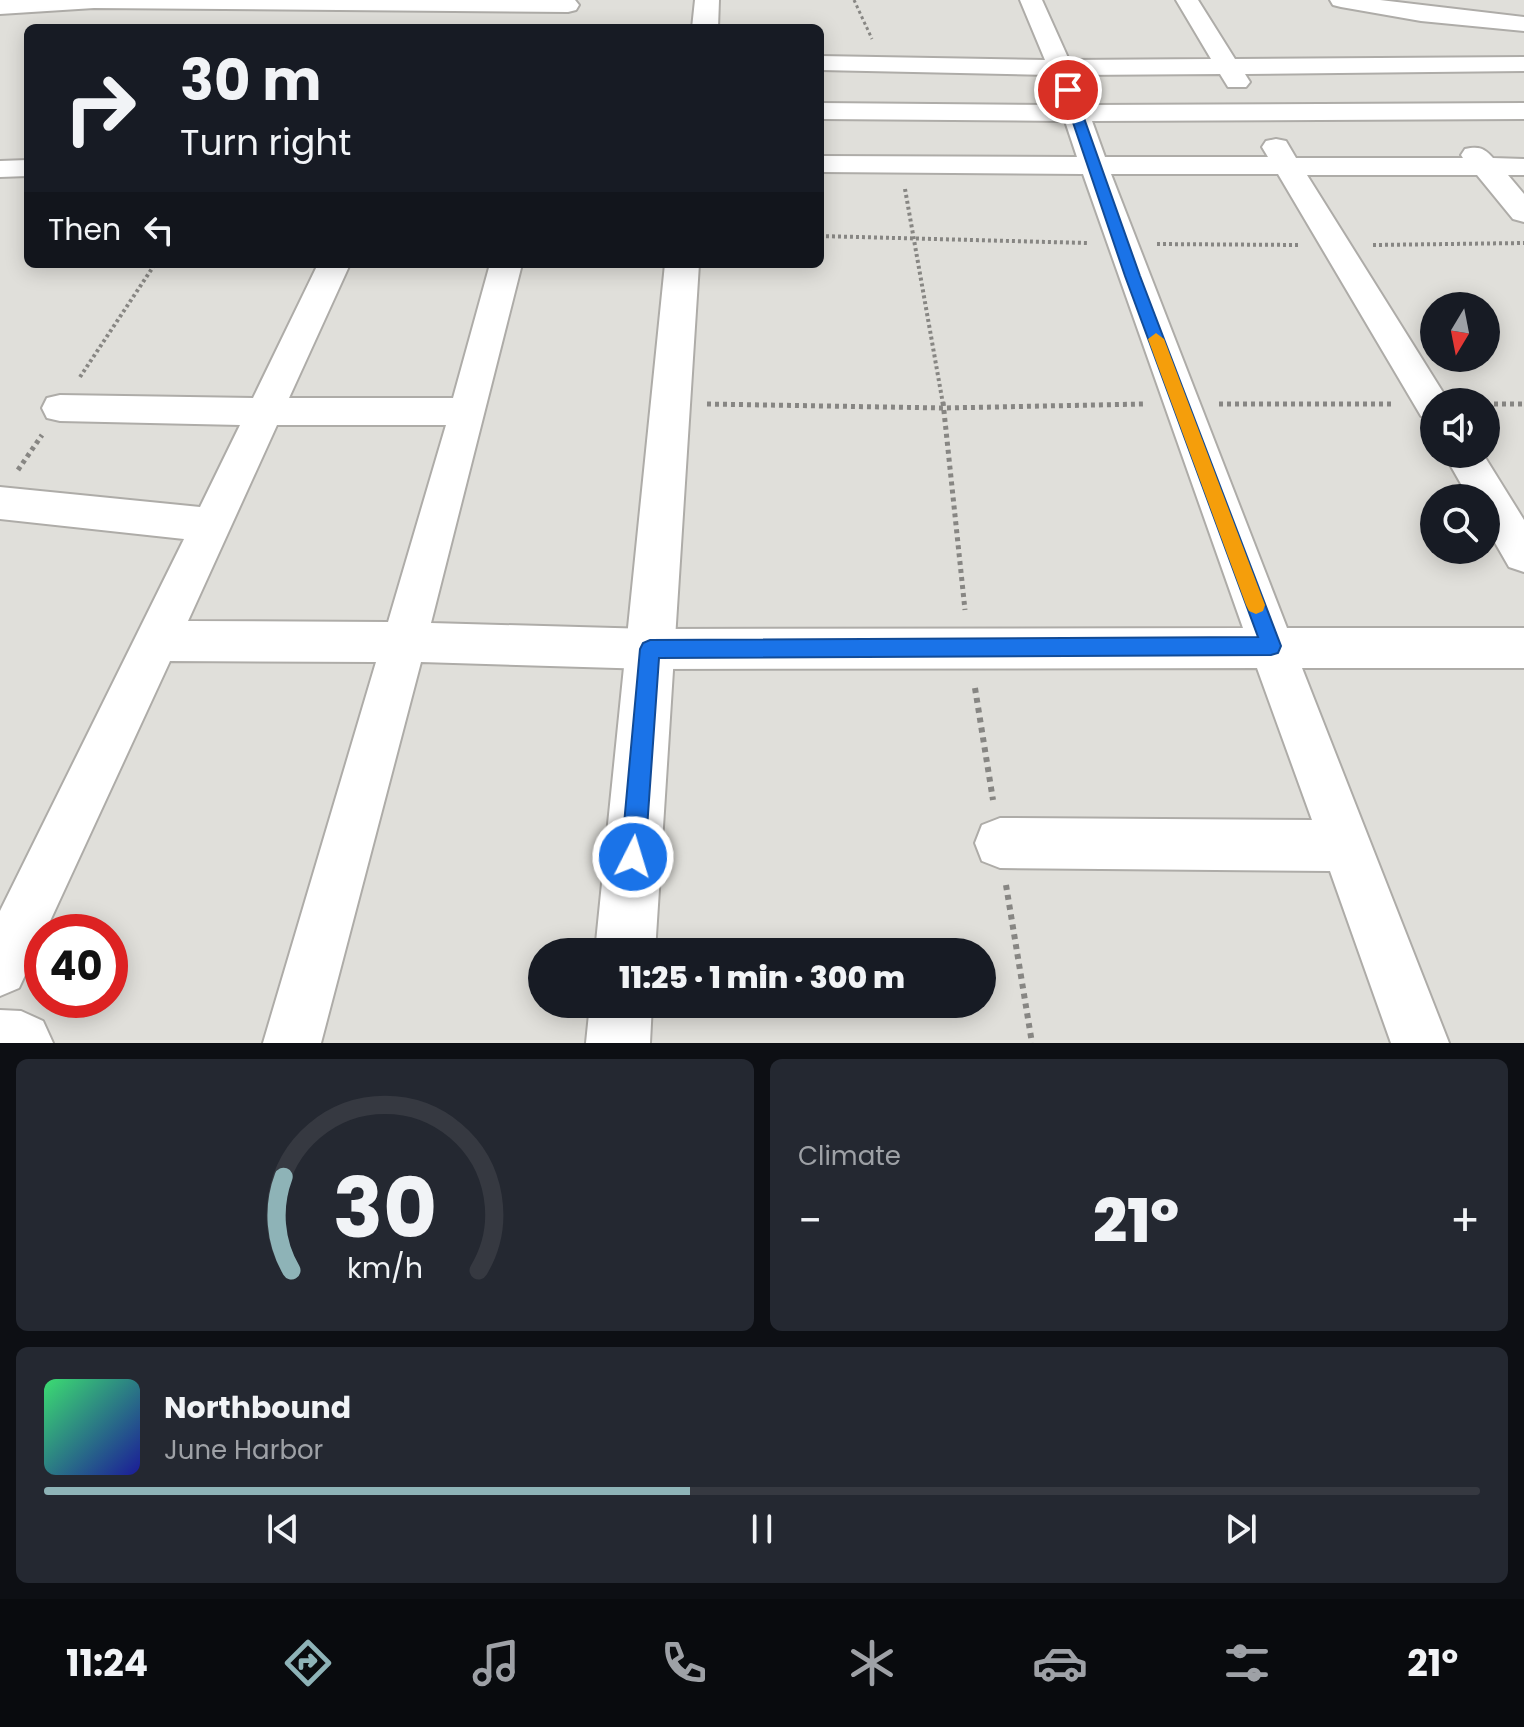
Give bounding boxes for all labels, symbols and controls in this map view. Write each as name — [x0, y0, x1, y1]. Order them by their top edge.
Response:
text: 30 m — [180, 41, 322, 120]
icon: right — [48, 56, 152, 160]
pin — [1034, 56, 1102, 124]
icon: arrive — [1046, 68, 1090, 112]
text: Turn right — [180, 117, 351, 168]
text: Then — [48, 208, 121, 251]
icon: left — [137, 208, 181, 252]
north arrow — [1420, 292, 1500, 372]
map controls — [1420, 292, 1500, 564]
button: sound — [1420, 388, 1500, 468]
button: search — [1420, 484, 1500, 564]
position arrow — [591, 815, 675, 899]
speed limit sign: 40 — [24, 914, 128, 1018]
text: 11:25 · 1 min · 300 m — [619, 956, 905, 999]
text: Climate — [798, 1138, 901, 1174]
text: 30 — [333, 1150, 437, 1266]
text: 21° — [1093, 1179, 1179, 1263]
text: − — [798, 1190, 822, 1251]
text: + — [1450, 1190, 1480, 1251]
text: km/h — [347, 1248, 423, 1288]
text: Northbound — [164, 1386, 351, 1429]
text: June Harbor — [164, 1432, 323, 1468]
icon: previous — [261, 1507, 305, 1551]
icon: pause — [740, 1507, 784, 1551]
icon: next — [1219, 1507, 1263, 1551]
icon: directions — [280, 1635, 336, 1691]
icon: music — [468, 1635, 524, 1691]
icon: phone — [656, 1635, 712, 1691]
icon: climate — [844, 1635, 900, 1691]
icon: car — [1032, 1635, 1088, 1691]
icon: filters — [1219, 1635, 1275, 1691]
text: 11:24 — [66, 1638, 148, 1689]
text: 21° — [1407, 1638, 1458, 1689]

